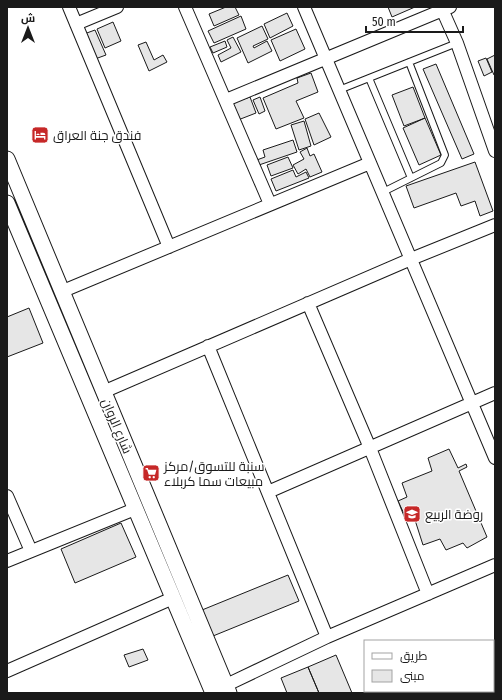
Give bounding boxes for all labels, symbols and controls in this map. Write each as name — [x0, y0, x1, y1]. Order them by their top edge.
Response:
north arrow — [8, 8, 48, 48]
scale bar — [366, 8, 463, 34]
text: ش — [21, 12, 35, 25]
text: 50 m — [372, 15, 396, 29]
hotel icon: فندق جنة العراق — [30, 125, 50, 145]
place label: فندق جنة العراق — [53, 128, 142, 143]
street label: شارع الروان — [98, 396, 135, 456]
place label: سنبة للتسوق/مركز مبيعات سما كربلاء — [163, 459, 265, 489]
supermarket icon: سنبة للتسوق/مركز مبيعات سما كربلاء — [141, 463, 161, 483]
school or university icon: روضة الربيع — [402, 504, 422, 524]
place label: روضة الربيع — [425, 507, 483, 523]
legend — [364, 640, 494, 692]
text: طريق — [400, 649, 428, 663]
text: مبنى — [400, 669, 425, 683]

